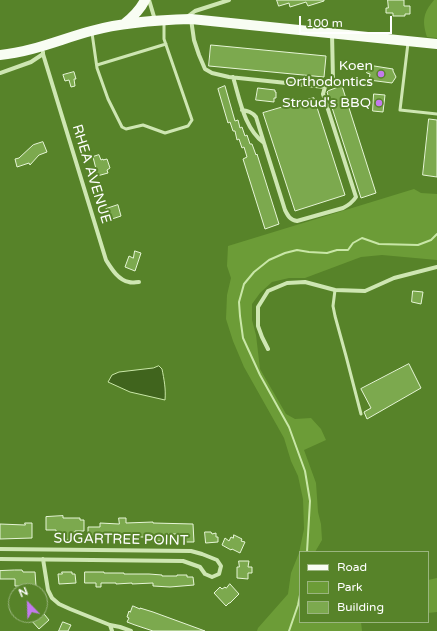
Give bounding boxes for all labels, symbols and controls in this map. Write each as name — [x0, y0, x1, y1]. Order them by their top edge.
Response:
scale bar — [301, 8, 394, 34]
text: 100 m — [306, 16, 343, 30]
place label: Koen Orthodontics — [285, 58, 373, 90]
marker: Koen Orthodontics — [376, 69, 386, 79]
place label: Stroud's BBQ — [282, 95, 371, 111]
marker: Stroud's BBQ — [374, 98, 384, 108]
street label: RHEA AVENUE — [68, 122, 114, 226]
street label: SUGARTREE POINT — [53, 530, 189, 550]
legend — [299, 551, 429, 623]
text: Road — [337, 560, 367, 574]
text: Park — [337, 580, 363, 594]
north arrow — [8, 583, 48, 623]
text: N — [17, 585, 30, 600]
text: Building — [337, 600, 384, 614]

